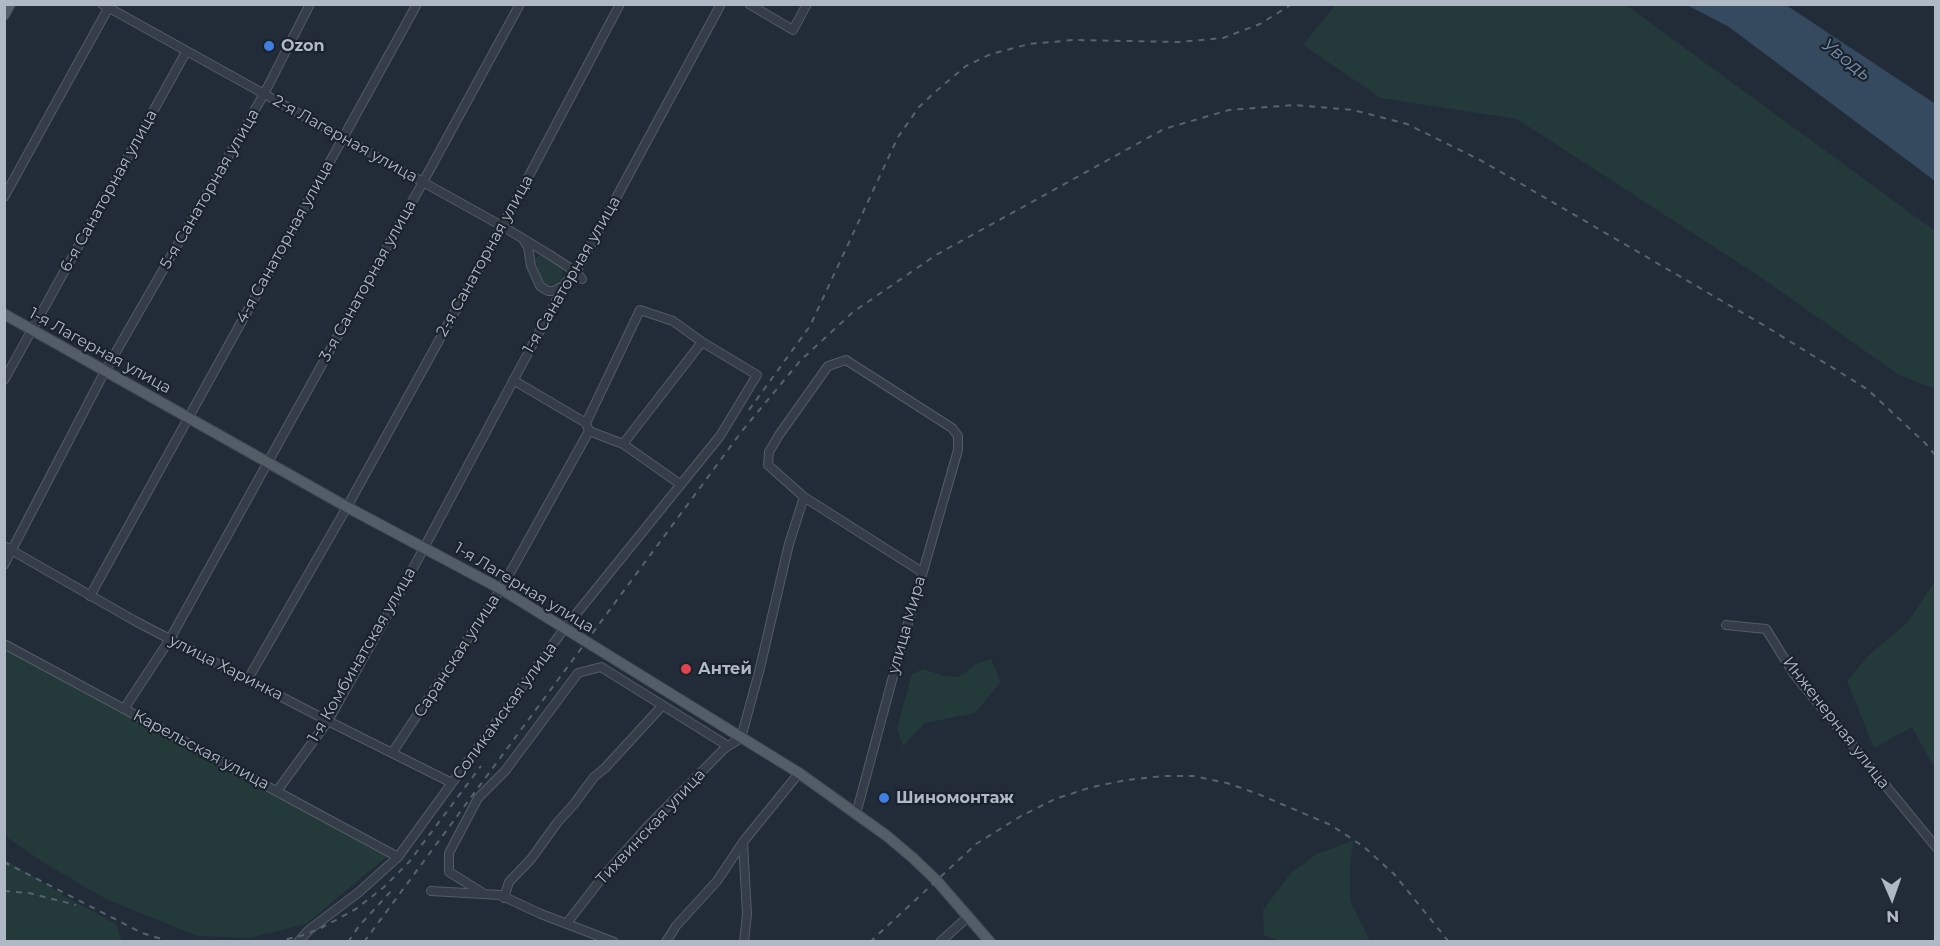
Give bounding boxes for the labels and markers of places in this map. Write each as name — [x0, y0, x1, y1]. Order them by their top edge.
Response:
place label: Ozon — [281, 36, 325, 56]
marker: Ozon — [262, 39, 276, 53]
place label: Антей — [698, 659, 752, 679]
marker: Антей — [679, 662, 693, 676]
place label: Шиномонтаж — [896, 788, 1014, 808]
marker: Шиномонтаж — [877, 791, 891, 805]

